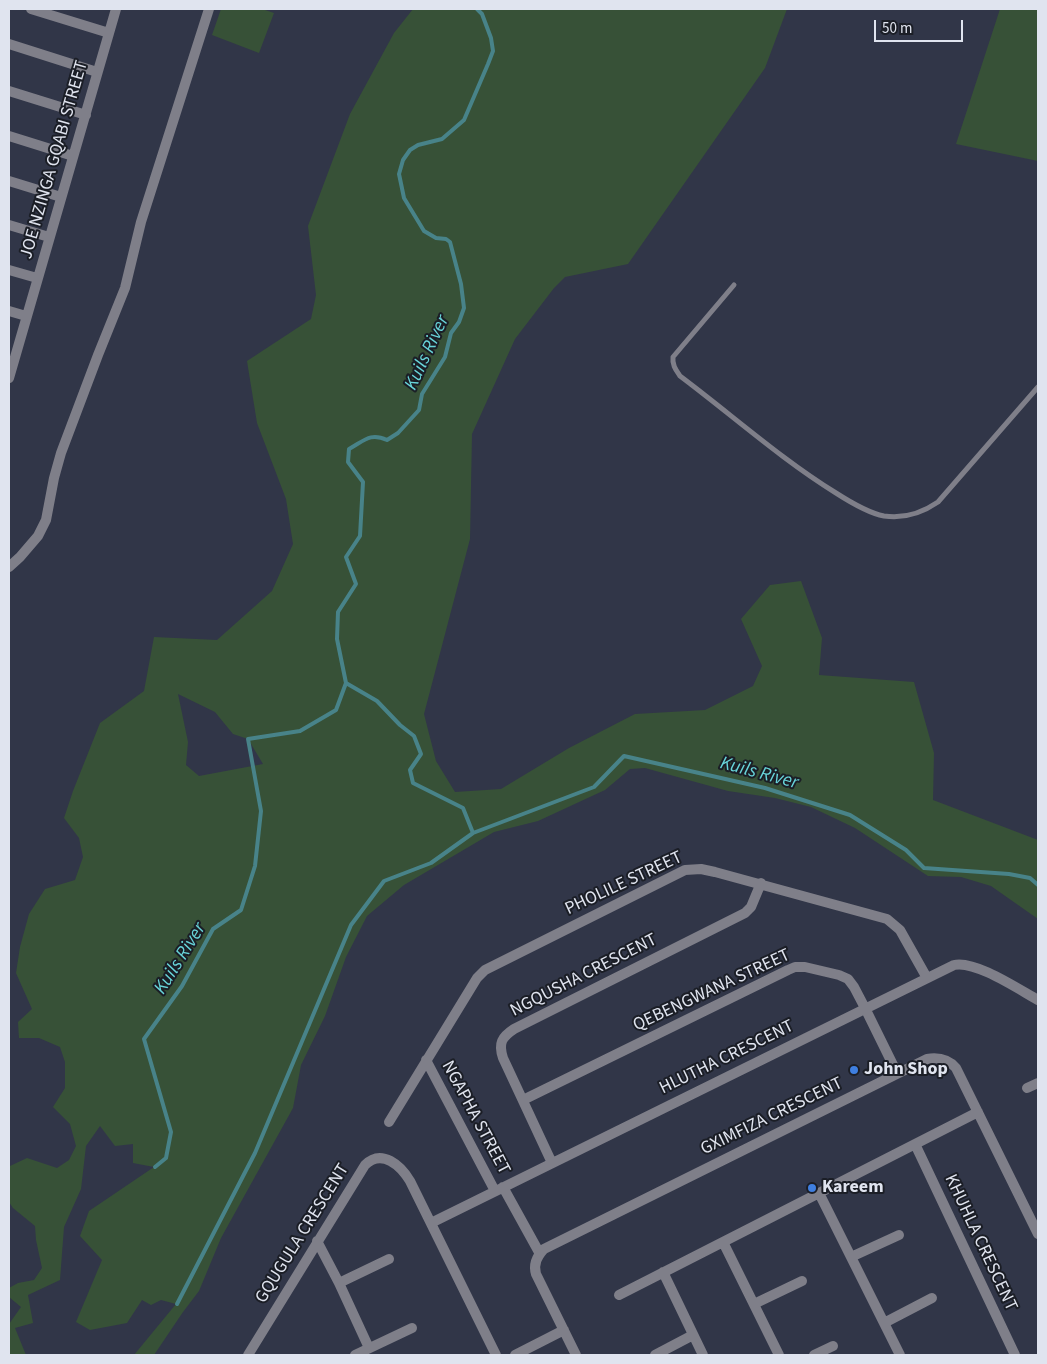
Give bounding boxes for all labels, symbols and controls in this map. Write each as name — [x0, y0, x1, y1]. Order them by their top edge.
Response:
scale bar — [877, 10, 966, 42]
text: 50 m — [882, 18, 912, 39]
street label: JOE NZINGA GQABI STREET — [16, 58, 94, 262]
water label: Kuils River — [401, 312, 455, 394]
water label: Kuils River — [717, 753, 801, 795]
street label: PHOLILE STREET — [562, 847, 686, 921]
water label: Kuils River — [150, 919, 212, 999]
street label: NGQUSHA CRESCENT — [507, 930, 661, 1022]
street label: QEBENGWANA STREET — [630, 945, 794, 1037]
street label: HLUTHA CRESCENT — [656, 1016, 798, 1100]
street label: NGAPHA STREET — [436, 1058, 514, 1178]
place label: John Shop — [864, 1059, 948, 1081]
marker: John Shop — [848, 1064, 860, 1076]
street label: GXIMFIZA CRESCENT — [697, 1073, 847, 1161]
street label: GQUGULA CRESCENT — [251, 1160, 355, 1308]
street label: KHUHLA CRESCENT — [939, 1171, 1021, 1315]
place label: Kareem — [822, 1177, 884, 1199]
marker: Kareem — [806, 1182, 818, 1194]

